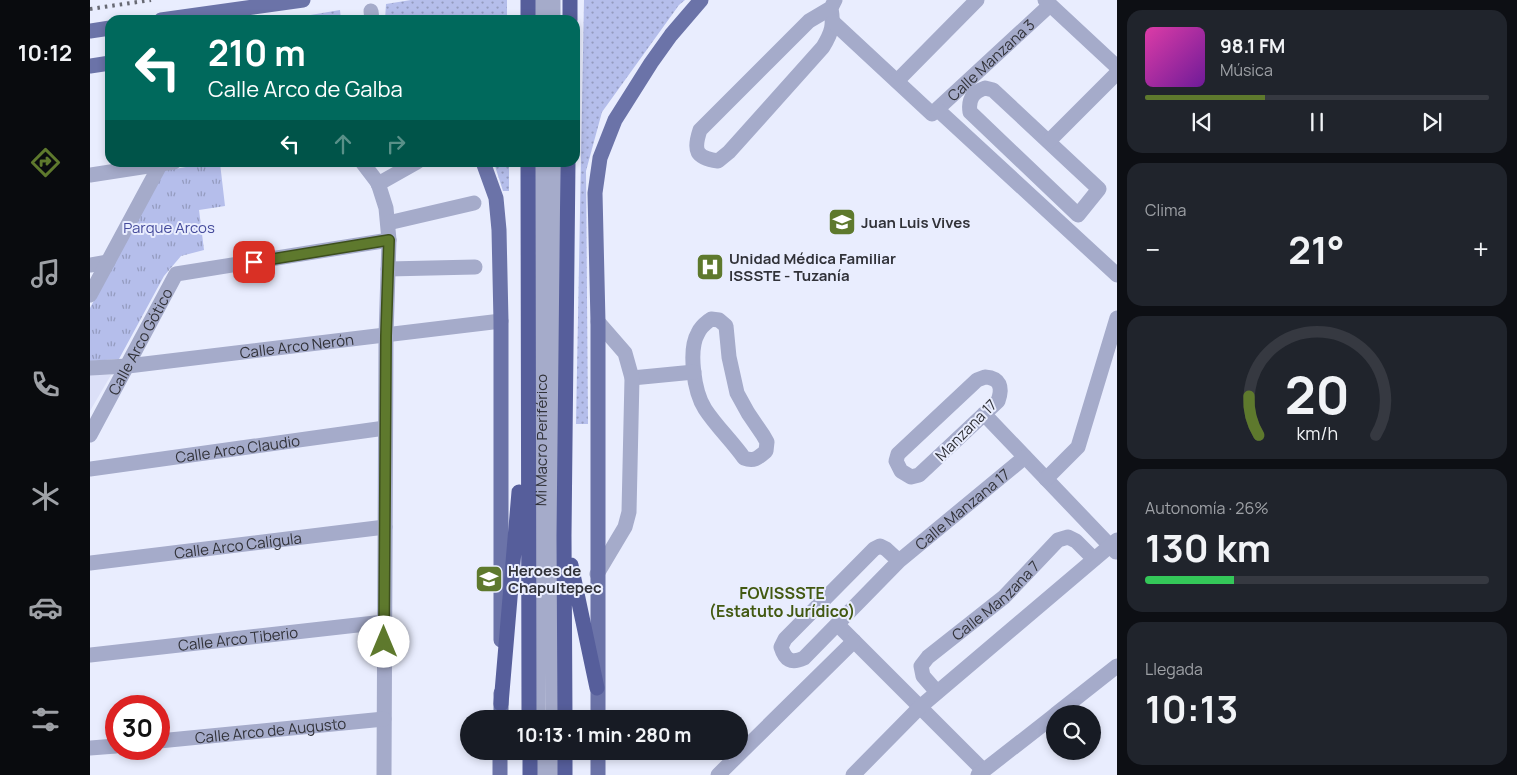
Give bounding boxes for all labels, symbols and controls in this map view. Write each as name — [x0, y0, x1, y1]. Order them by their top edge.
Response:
street label: Calle Manzana 3 — [942, 14, 1039, 106]
text: 210 m — [208, 29, 306, 77]
text: 98.1 FM — [1220, 33, 1285, 59]
icon: left — [125, 35, 190, 100]
text: 10:12 — [18, 38, 72, 68]
text: Música — [1220, 59, 1273, 81]
text: Calle Arco de Galba — [208, 74, 403, 104]
icon: previous — [1188, 108, 1216, 136]
icon: pause — [1303, 108, 1331, 136]
icon: next — [1418, 108, 1446, 136]
icon: left — [276, 130, 304, 158]
icon: ahead — [329, 130, 357, 158]
icon: right — [382, 130, 410, 158]
icon: directions — [28, 145, 63, 180]
text: Clima — [1145, 199, 1186, 221]
school or university icon: Juan Luis Vives — [827, 207, 857, 237]
place label: Juan Luis Vives — [861, 212, 970, 233]
park label: Parque Arcos — [123, 217, 215, 238]
text: 21° — [1288, 223, 1345, 275]
text: − — [1145, 230, 1160, 268]
text: + — [1473, 230, 1489, 268]
pin — [233, 241, 275, 283]
icon: arrive — [240, 248, 268, 276]
place label: Unidad Médica Familiar ISSSTE - Tuzanía — [729, 248, 896, 286]
hospital icon: Unidad Médica Familiar ISSSTE - Tuzanía — [695, 252, 725, 282]
icon: music — [28, 256, 63, 291]
street label: Calle Arco Gótico — [103, 284, 177, 399]
street label: Calle Arco Nerón — [239, 328, 355, 363]
text: 20 — [1284, 359, 1350, 430]
icon: phone — [28, 367, 63, 402]
street label: Mi Macro Periférico — [530, 374, 552, 506]
street label: Manzana 17 — [931, 395, 1001, 465]
text: km/h — [1296, 421, 1338, 445]
street label: Calle Arco Claudio — [174, 429, 301, 468]
street label: Calle Manzana 17 — [910, 464, 1014, 554]
icon: climate — [28, 479, 63, 514]
text: Autonomía · 26% — [1145, 497, 1269, 519]
text: 130 km — [1145, 521, 1271, 573]
street label: Calle Arco Calígula — [173, 527, 303, 563]
street label: Calle Manzana 7 — [947, 556, 1044, 645]
place label: Heroes de Chapultepec — [508, 560, 602, 598]
school or university icon: Heroes de Chapultepec — [474, 564, 504, 594]
district label: FOVISSSTE (Estatuto Jurídico) — [709, 582, 855, 622]
icon: car — [28, 590, 63, 625]
position arrow — [357, 615, 409, 667]
street label: Calle Arco Tiberio — [177, 621, 299, 656]
text: Llegada — [1145, 658, 1203, 680]
text: 10:13 — [1145, 682, 1238, 734]
speed limit sign: 30 — [105, 695, 170, 760]
icon: filters — [28, 702, 63, 737]
map controls — [1046, 705, 1101, 760]
button: search — [1046, 705, 1101, 760]
street label: Calle Arco de Augusto — [194, 712, 347, 748]
text: 10:13 · 1 min · 280 m — [517, 722, 691, 748]

